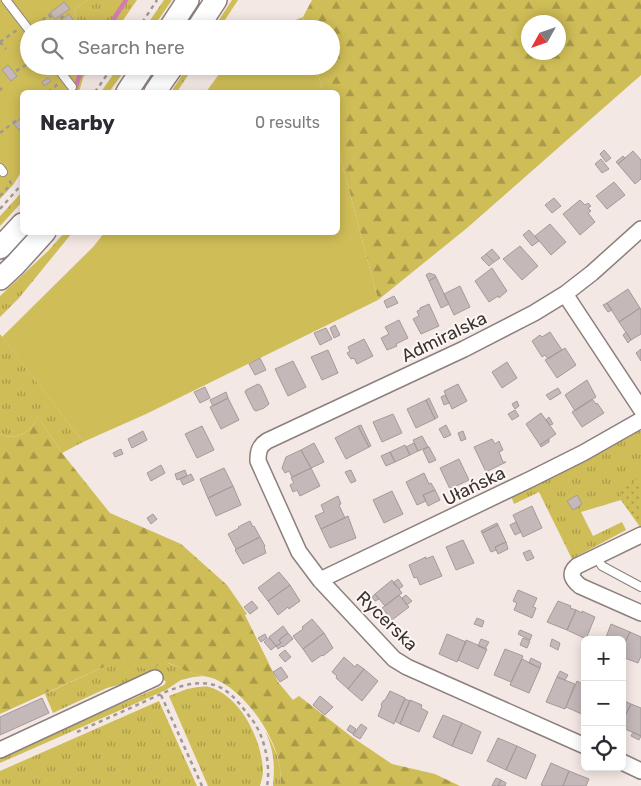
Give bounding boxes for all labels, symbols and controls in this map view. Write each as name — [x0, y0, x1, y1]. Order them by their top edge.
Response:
north arrow — [521, 15, 566, 60]
search box — [20, 20, 340, 75]
icon: search — [38, 34, 66, 62]
text: Search here — [78, 36, 185, 59]
text: Nearby — [40, 110, 115, 135]
text: 0 results — [255, 113, 320, 132]
street label: Admiralska — [398, 307, 490, 367]
street label: Ułańska — [439, 462, 509, 510]
street label: Rycerska — [352, 587, 422, 655]
map controls — [581, 636, 626, 771]
button: + — [581, 636, 626, 681]
button: − — [581, 681, 626, 726]
button: locate — [581, 726, 626, 771]

